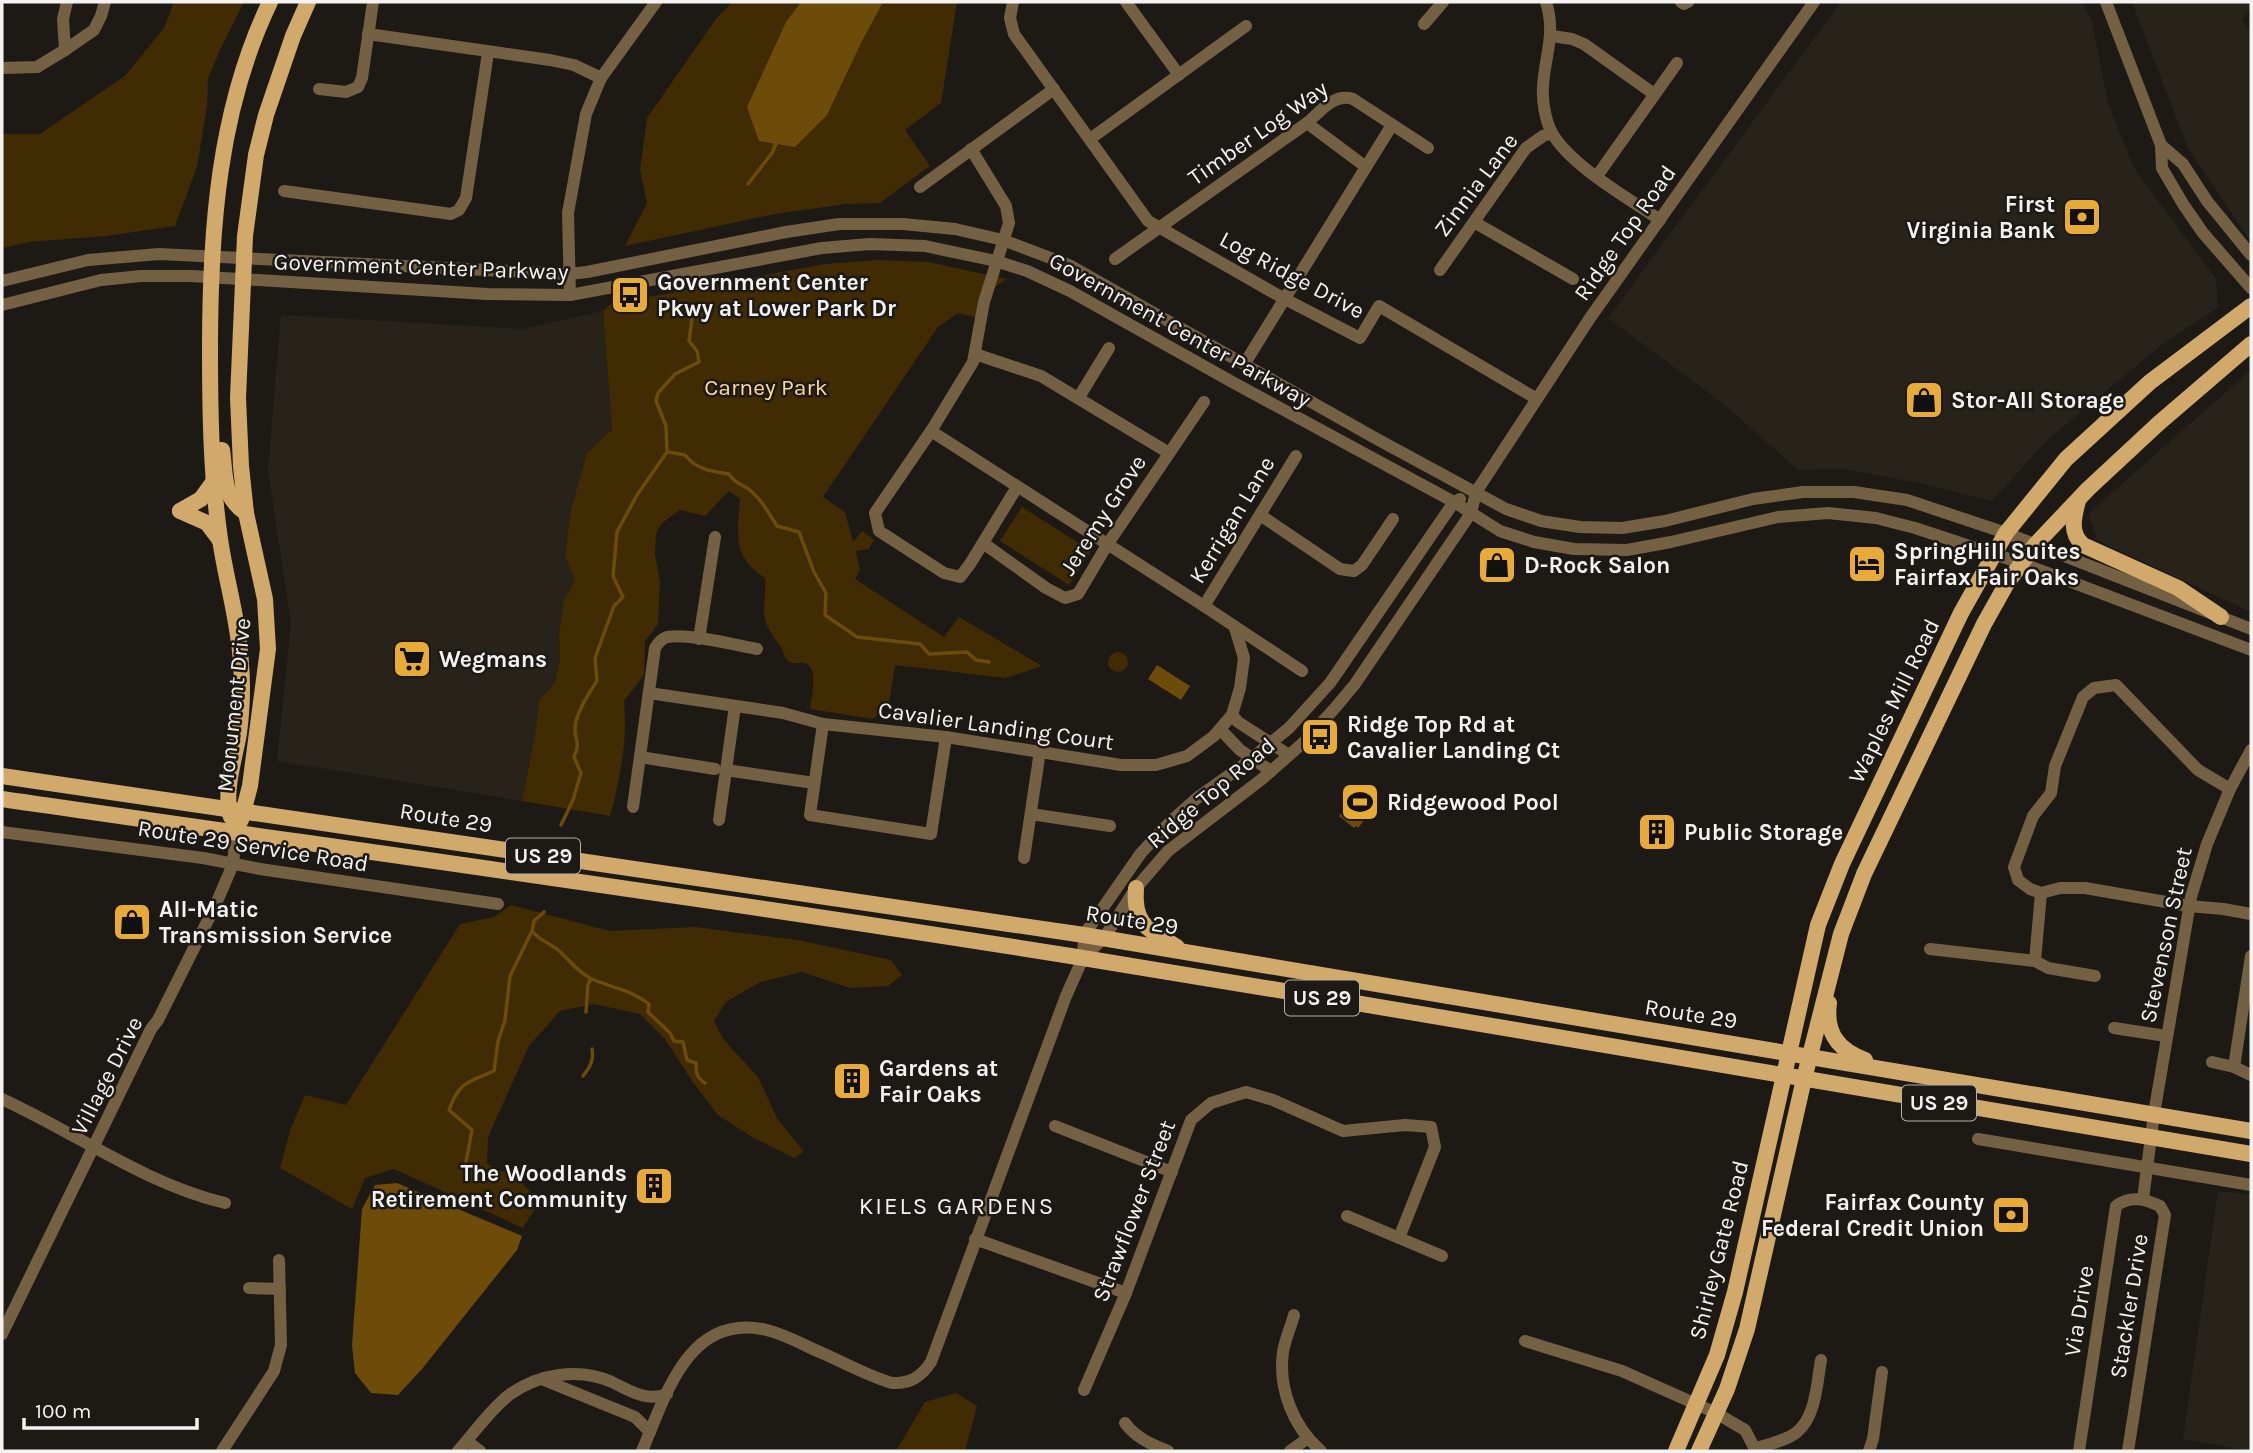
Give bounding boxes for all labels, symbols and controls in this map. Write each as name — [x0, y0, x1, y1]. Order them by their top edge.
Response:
street label: Timber Log Way — [1183, 75, 1333, 191]
street label: Zinnia Lane — [1428, 128, 1524, 242]
street label: Ridge Top Road — [1568, 160, 1682, 306]
place label: First Virginia Bank — [1906, 191, 2055, 244]
bank icon: First Virginia Bank — [2061, 196, 2103, 238]
street label: Log Ridge Drive — [1215, 225, 1369, 325]
street label: Government Center Parkway — [1044, 247, 1316, 413]
street label: Government Center Parkway — [273, 248, 569, 286]
place label: Government Center Pkwy at Lower Park Dr — [657, 269, 896, 322]
bus stop icon: Government Center Pkwy at Lower Park Dr — [609, 274, 651, 316]
park label: Carney Park — [704, 374, 828, 401]
shop icon: Stor-All Storage — [1903, 379, 1945, 421]
place label: Stor-All Storage — [1951, 387, 2124, 414]
street label: Jeremy Grove — [1054, 450, 1152, 580]
street label: Kerrigan Lane — [1184, 452, 1280, 588]
place label: SpringHill Suites Fairfax Fair Oaks — [1894, 538, 2081, 591]
hotel icon: SpringHill Suites Fairfax Fair Oaks — [1846, 543, 1888, 585]
shop icon: D-Rock Salon — [1476, 544, 1518, 586]
place label: D-Rock Salon — [1524, 552, 1670, 579]
street label: Waples Mill Road — [1843, 614, 1945, 788]
street label: Monument Drive — [211, 617, 257, 793]
supermarket icon: Wegmans — [391, 638, 433, 680]
place label: Wegmans — [439, 646, 547, 673]
street label: Cavalier Landing Court — [877, 696, 1116, 756]
place label: Ridge Top Rd at Cavalier Landing Ct — [1347, 711, 1560, 764]
bus stop icon: Ridge Top Rd at Cavalier Landing Ct — [1299, 716, 1341, 758]
street label: Ridge Top Road — [1141, 732, 1281, 854]
sports icon: Ridgewood Pool — [1339, 781, 1381, 823]
place label: Ridgewood Pool — [1387, 789, 1559, 816]
street label: Route 29 — [398, 797, 494, 839]
building icon: Public Storage — [1636, 811, 1678, 853]
street label: Route 29 Service Road — [136, 814, 370, 878]
place label: Public Storage — [1684, 819, 1843, 846]
road number: US 29 — [506, 838, 580, 874]
street label: Stevenson Street — [2134, 844, 2198, 1025]
place label: All-Matic Transmission Service — [159, 896, 392, 949]
street label: Route 29 — [1084, 899, 1180, 941]
shop icon: All-Matic Transmission Service — [111, 901, 153, 943]
road number: US 29 — [1285, 981, 1359, 1016]
street label: Route 29 — [1643, 993, 1739, 1035]
street label: Village Drive — [66, 1012, 148, 1140]
place label: Gardens at Fair Oaks — [879, 1055, 998, 1108]
building icon: Gardens at Fair Oaks — [831, 1060, 873, 1102]
road number: US 29 — [1902, 1086, 1976, 1120]
street label: Strawflower Street — [1087, 1116, 1181, 1306]
street label: Shirley Gate Road — [1684, 1158, 1754, 1342]
place label: The Woodlands Retirement Community — [371, 1160, 627, 1213]
building icon: The Woodlands Retirement Community — [633, 1165, 675, 1207]
place label: Fairfax County Federal Credit Union — [1761, 1189, 1984, 1242]
district label: KIELS GARDENS — [859, 1192, 1055, 1220]
bank icon: Fairfax County Federal Credit Union — [1990, 1194, 2032, 1236]
street label: Stackler Drive — [2104, 1232, 2154, 1380]
street label: Via Drive — [2058, 1264, 2100, 1358]
scale bar — [24, 1386, 198, 1430]
text: 100 m — [35, 1399, 92, 1423]

